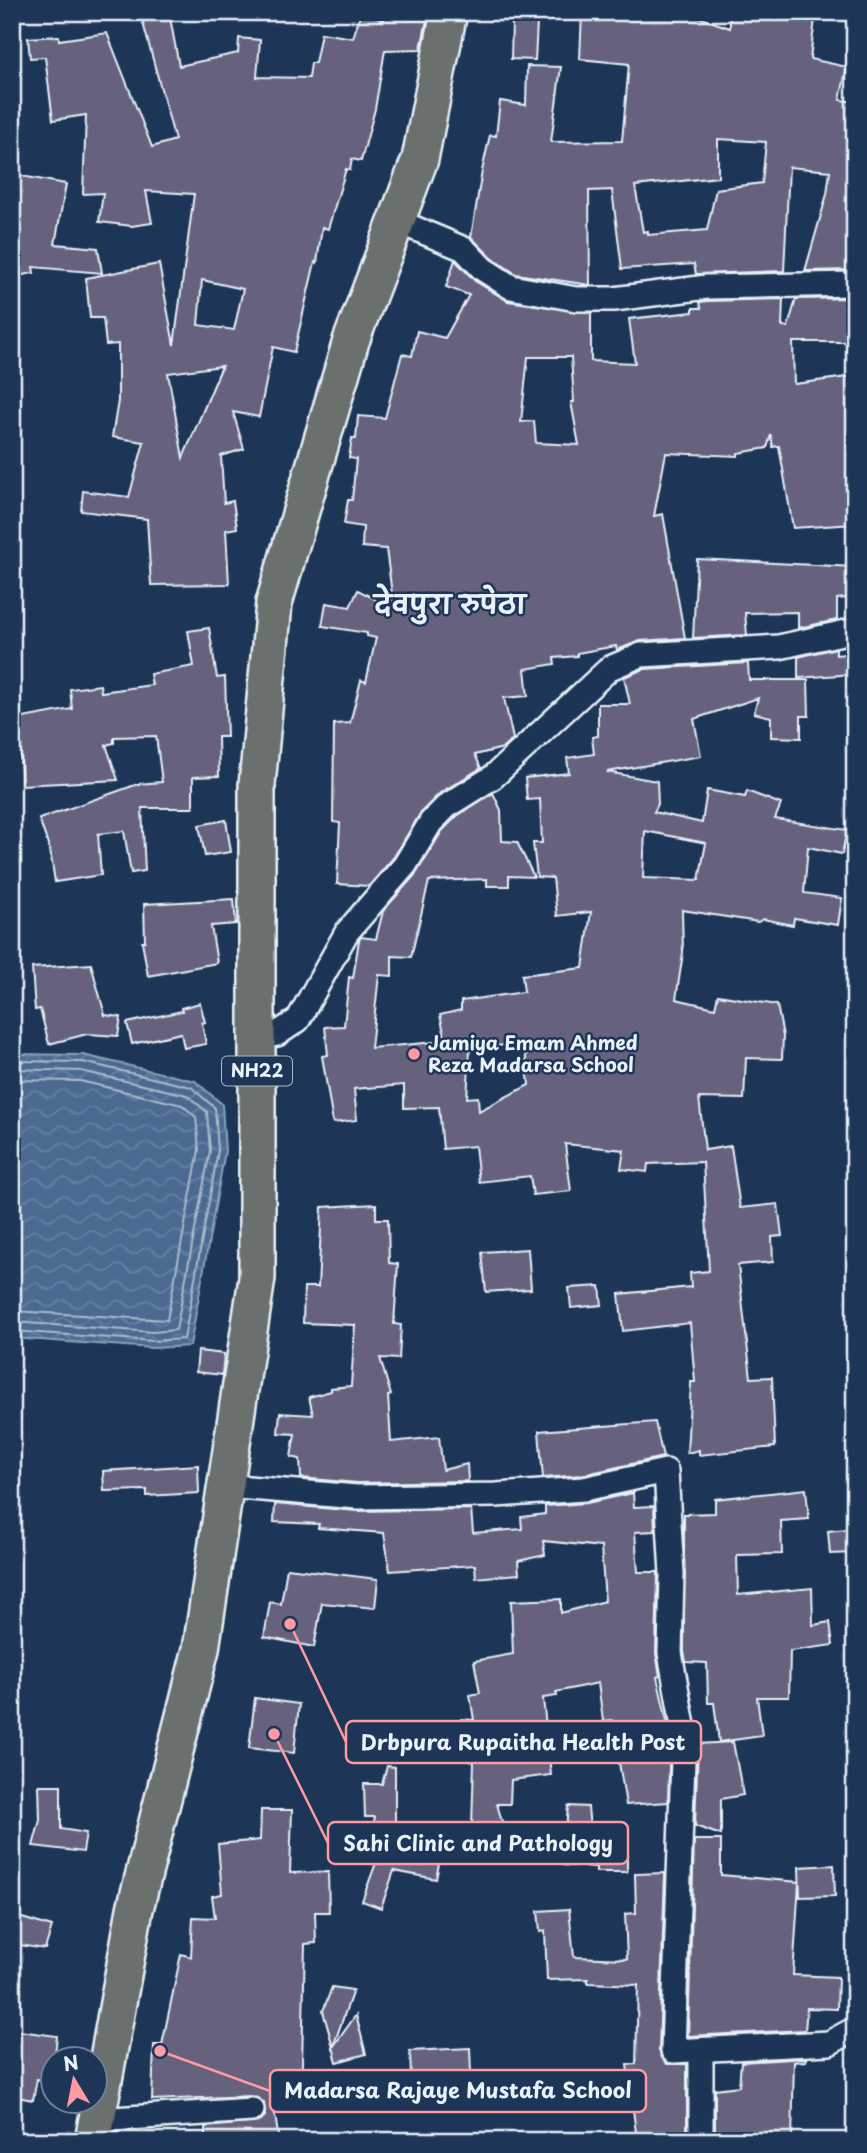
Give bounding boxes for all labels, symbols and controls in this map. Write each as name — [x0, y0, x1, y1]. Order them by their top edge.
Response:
district label: देवपुरा रुपेठा — [372, 583, 528, 625]
place label: Jamiya Emam Ahmed Reza Madarsa School — [428, 1028, 638, 1078]
marker: Jamiya Emam Ahmed Reza Madarsa School — [406, 1046, 422, 1062]
road number: NH22 — [222, 1056, 292, 1086]
callout: Drbpura Rupaitha Health Post — [346, 1721, 701, 1763]
text: Drbpura Rupaitha Health Post — [361, 1725, 685, 1757]
callout: Sahi Clinic and Pathology — [328, 1822, 628, 1864]
text: Sahi Clinic and Pathology — [343, 1826, 613, 1858]
north arrow — [38, 2044, 108, 2114]
text: N — [61, 2047, 81, 2077]
callout: Madarsa Rajaye Mustafa School — [270, 2070, 646, 2112]
text: Madarsa Rajaye Mustafa School — [284, 2073, 632, 2105]

